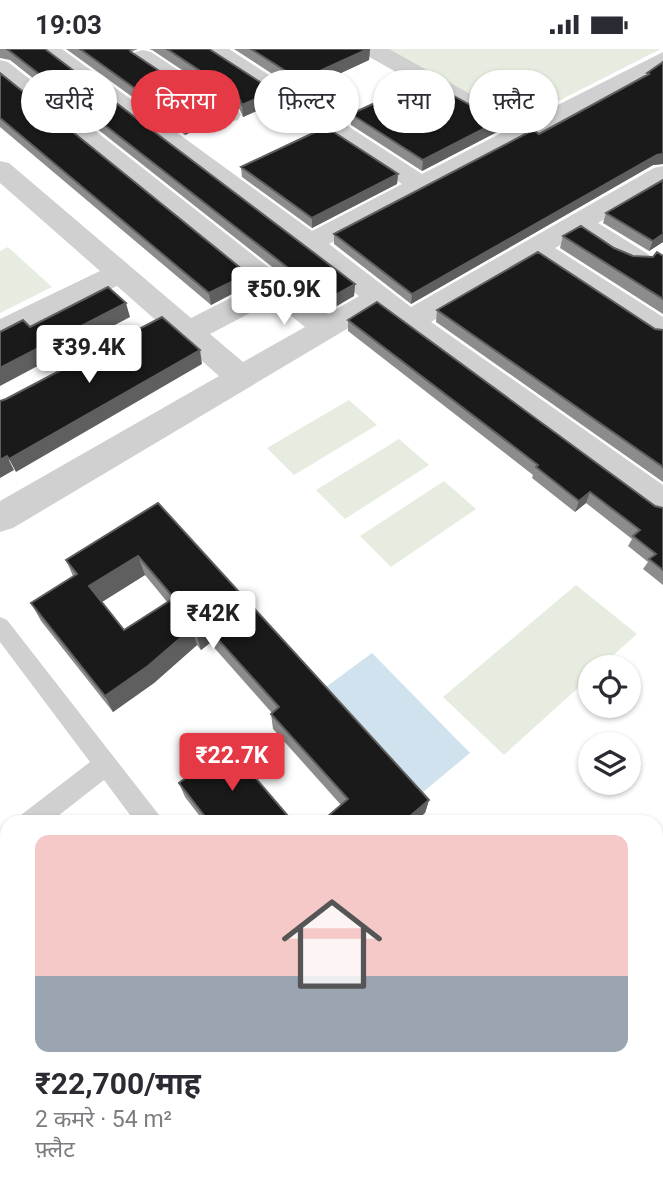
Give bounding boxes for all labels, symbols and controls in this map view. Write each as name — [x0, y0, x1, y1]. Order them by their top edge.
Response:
text: 19:03 — [35, 10, 102, 40]
chip: खरीदें — [21, 70, 117, 133]
chip: किराया — [131, 70, 240, 133]
chip: फ़िल्टर — [254, 70, 359, 133]
chip: नया — [373, 70, 455, 133]
chip: फ़्लैट — [469, 70, 558, 133]
pin: ₹50.9K — [227, 267, 341, 327]
text: ₹50.9K — [248, 276, 320, 303]
pin: ₹39.4K — [32, 325, 146, 385]
text: ₹39.4K — [53, 334, 125, 361]
pin: ₹42K — [172, 591, 254, 651]
text: ₹42K — [186, 600, 240, 627]
map controls — [578, 655, 641, 795]
button: locate — [578, 655, 641, 718]
button: layers — [578, 732, 641, 795]
pin: ₹22.7K — [175, 733, 289, 793]
text: ₹22.7K — [196, 742, 268, 769]
icon: home — [269, 881, 395, 1007]
text: ₹22,700/माह — [35, 1066, 201, 1101]
text: 2 कमरे · 54 m² — [35, 1106, 172, 1133]
text: फ़्लैट — [35, 1136, 75, 1163]

